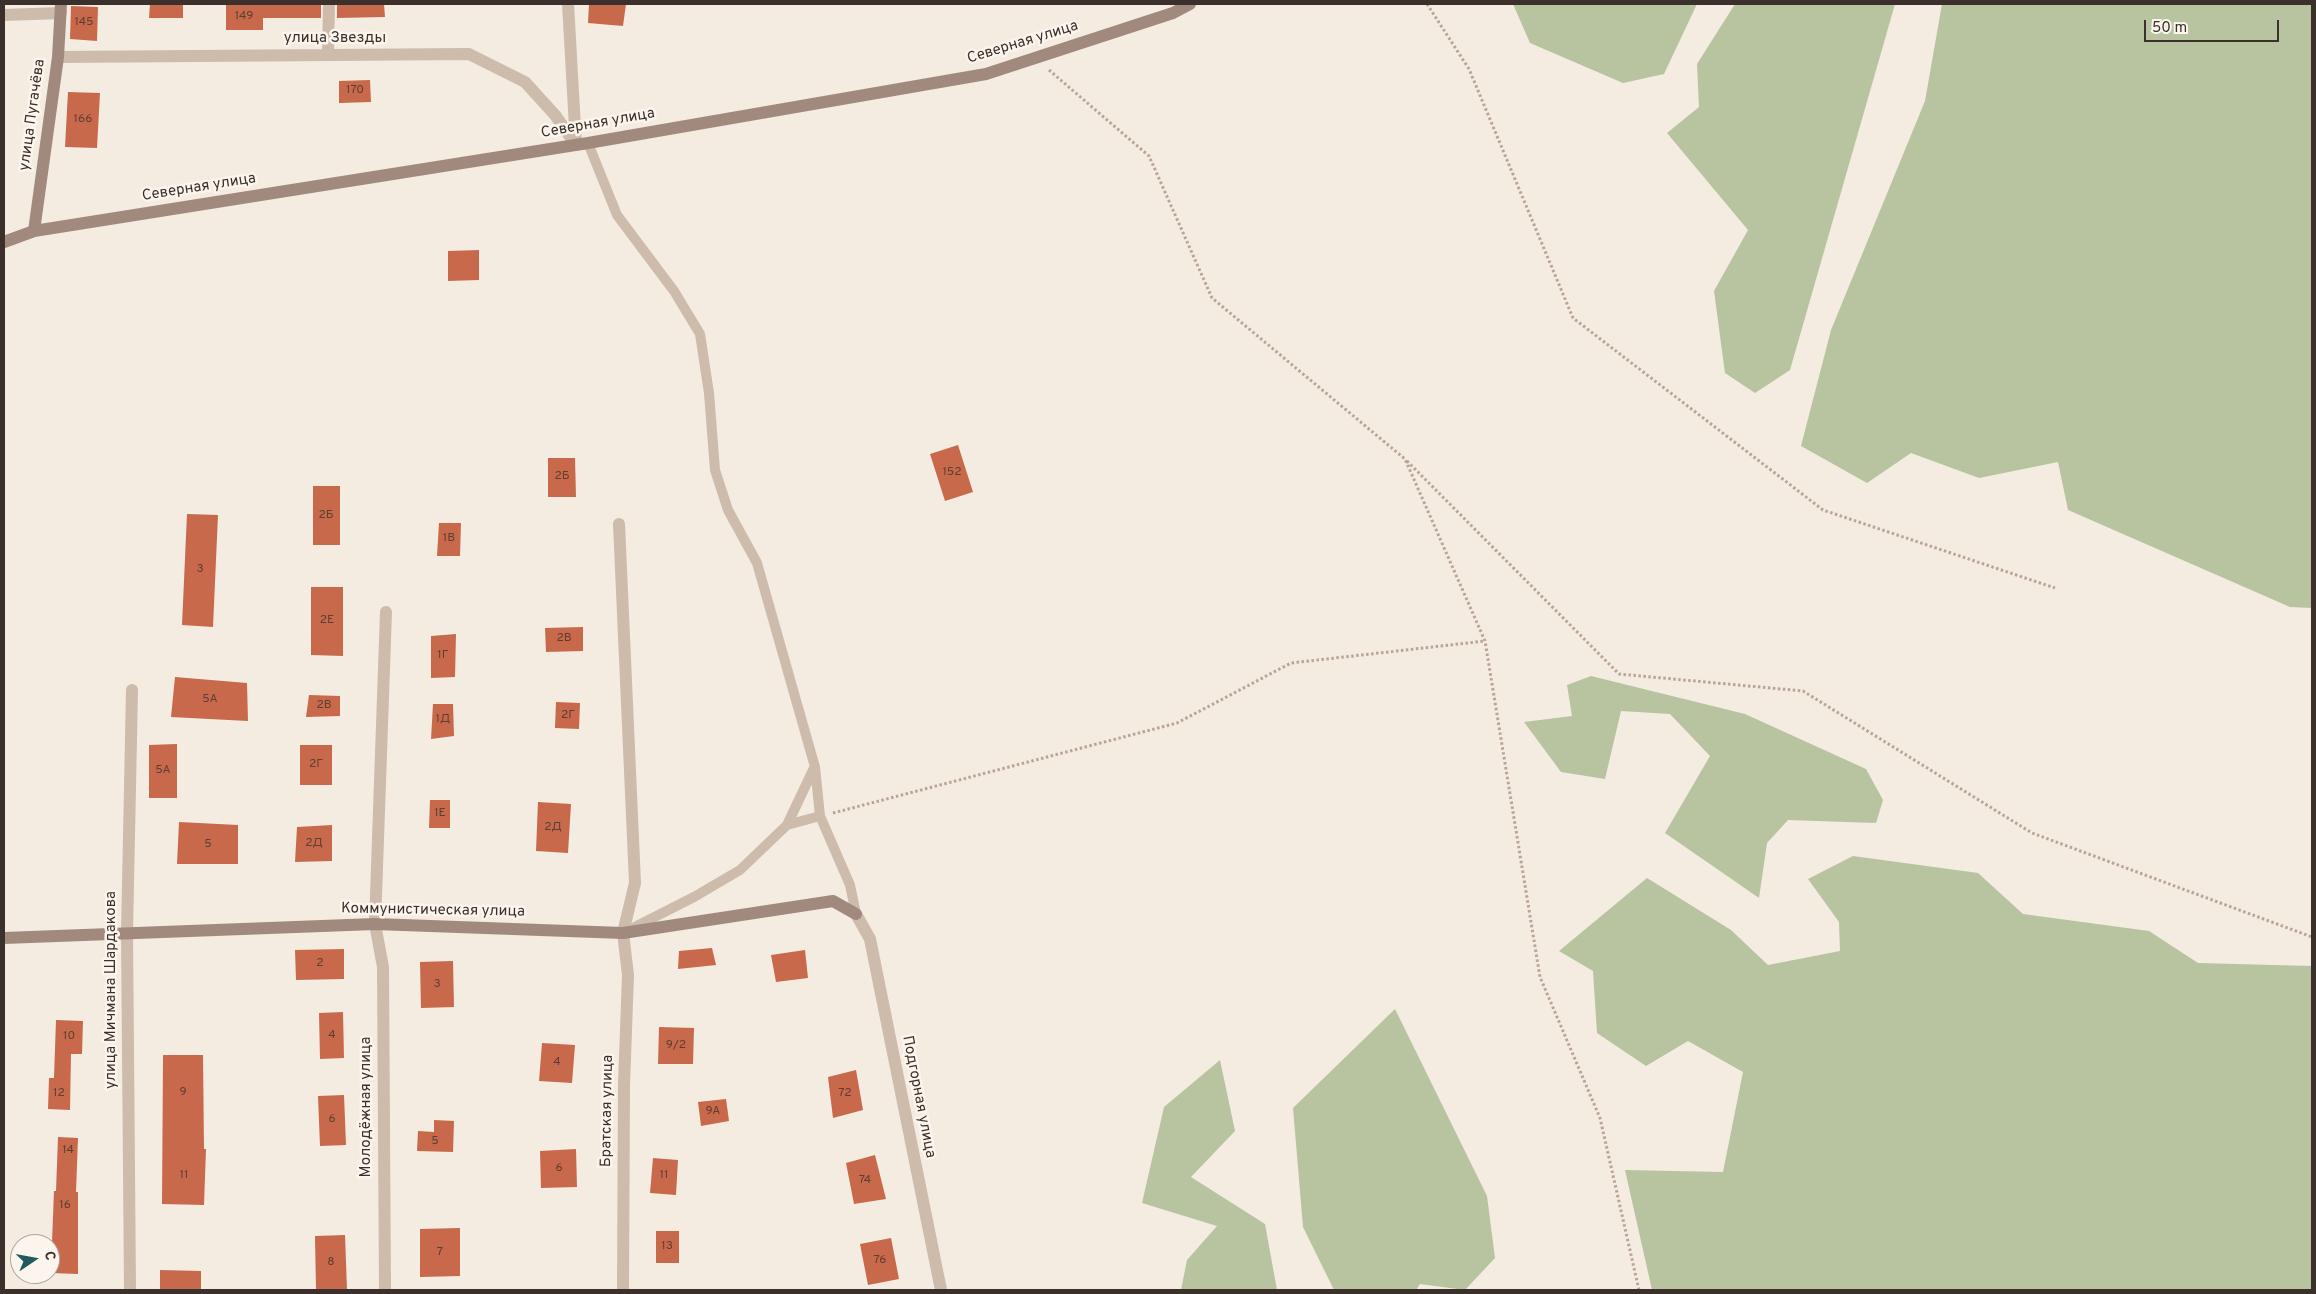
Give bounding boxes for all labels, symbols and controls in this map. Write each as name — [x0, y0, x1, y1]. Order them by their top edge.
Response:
house number: 149 — [235, 10, 253, 24]
scale bar — [2146, 10, 2281, 42]
house number: 145 — [74, 16, 94, 30]
street label: Северная улица — [965, 18, 1081, 68]
text: 50 m — [2152, 19, 2187, 38]
street label: улица Звезды — [284, 30, 386, 48]
street label: улица Пугачёва — [16, 58, 50, 172]
house number: 170 — [346, 84, 364, 98]
street label: Северная улица — [540, 105, 656, 143]
house number: 166 — [74, 113, 92, 127]
street label: Северная улица — [141, 170, 257, 206]
house number: 152 — [942, 466, 962, 480]
house number: 2Б — [554, 470, 570, 484]
house number: 2Б — [318, 509, 334, 523]
house number: 1В — [443, 532, 455, 546]
house number: 3 — [196, 563, 204, 577]
house number: 2Е — [320, 614, 334, 628]
house number: 2В — [556, 632, 572, 646]
house number: 1Г — [437, 649, 449, 663]
house number: 5А — [202, 693, 218, 707]
house number: 2В — [316, 699, 332, 713]
house number: 2Г — [561, 709, 575, 723]
house number: 1Д — [436, 713, 450, 727]
house number: 2Г — [309, 758, 323, 772]
house number: 5А — [155, 764, 171, 778]
house number: 1Е — [434, 807, 446, 821]
house number: 2Д — [544, 821, 562, 835]
house number: 2Д — [305, 837, 323, 851]
house number: 5 — [204, 838, 212, 852]
street label: улица Мичмана Шардакова — [103, 891, 121, 1089]
street label: Коммунистическая улица — [341, 900, 525, 922]
house number: 2 — [316, 957, 324, 971]
house number: 3 — [433, 978, 441, 992]
house number: 4 — [328, 1029, 336, 1043]
house number: 10 — [63, 1030, 75, 1044]
street label: Подгорная улица — [897, 1034, 939, 1160]
street label: Молодёжная улица — [358, 1037, 376, 1177]
house number: 9/2 — [666, 1039, 686, 1053]
street label: Братская улица — [598, 1055, 618, 1167]
house number: 4 — [553, 1056, 561, 1070]
house number: 9 — [179, 1086, 187, 1100]
house number: 12 — [53, 1087, 65, 1101]
house number: 72 — [838, 1087, 852, 1101]
house number: 9А — [706, 1105, 720, 1119]
house number: 6 — [328, 1113, 336, 1127]
house number: 5 — [431, 1135, 439, 1149]
house number: 14 — [62, 1144, 74, 1158]
house number: 6 — [555, 1162, 563, 1176]
house number: 11 — [180, 1169, 188, 1183]
house number: 11 — [660, 1169, 668, 1183]
house number: 74 — [859, 1174, 871, 1188]
house number: 16 — [59, 1199, 71, 1213]
north arrow — [10, 1234, 60, 1284]
house number: 13 — [661, 1240, 673, 1254]
house number: 7 — [437, 1246, 443, 1260]
text: С — [40, 1250, 58, 1262]
house number: 76 — [874, 1254, 886, 1268]
house number: 8 — [327, 1256, 335, 1270]

